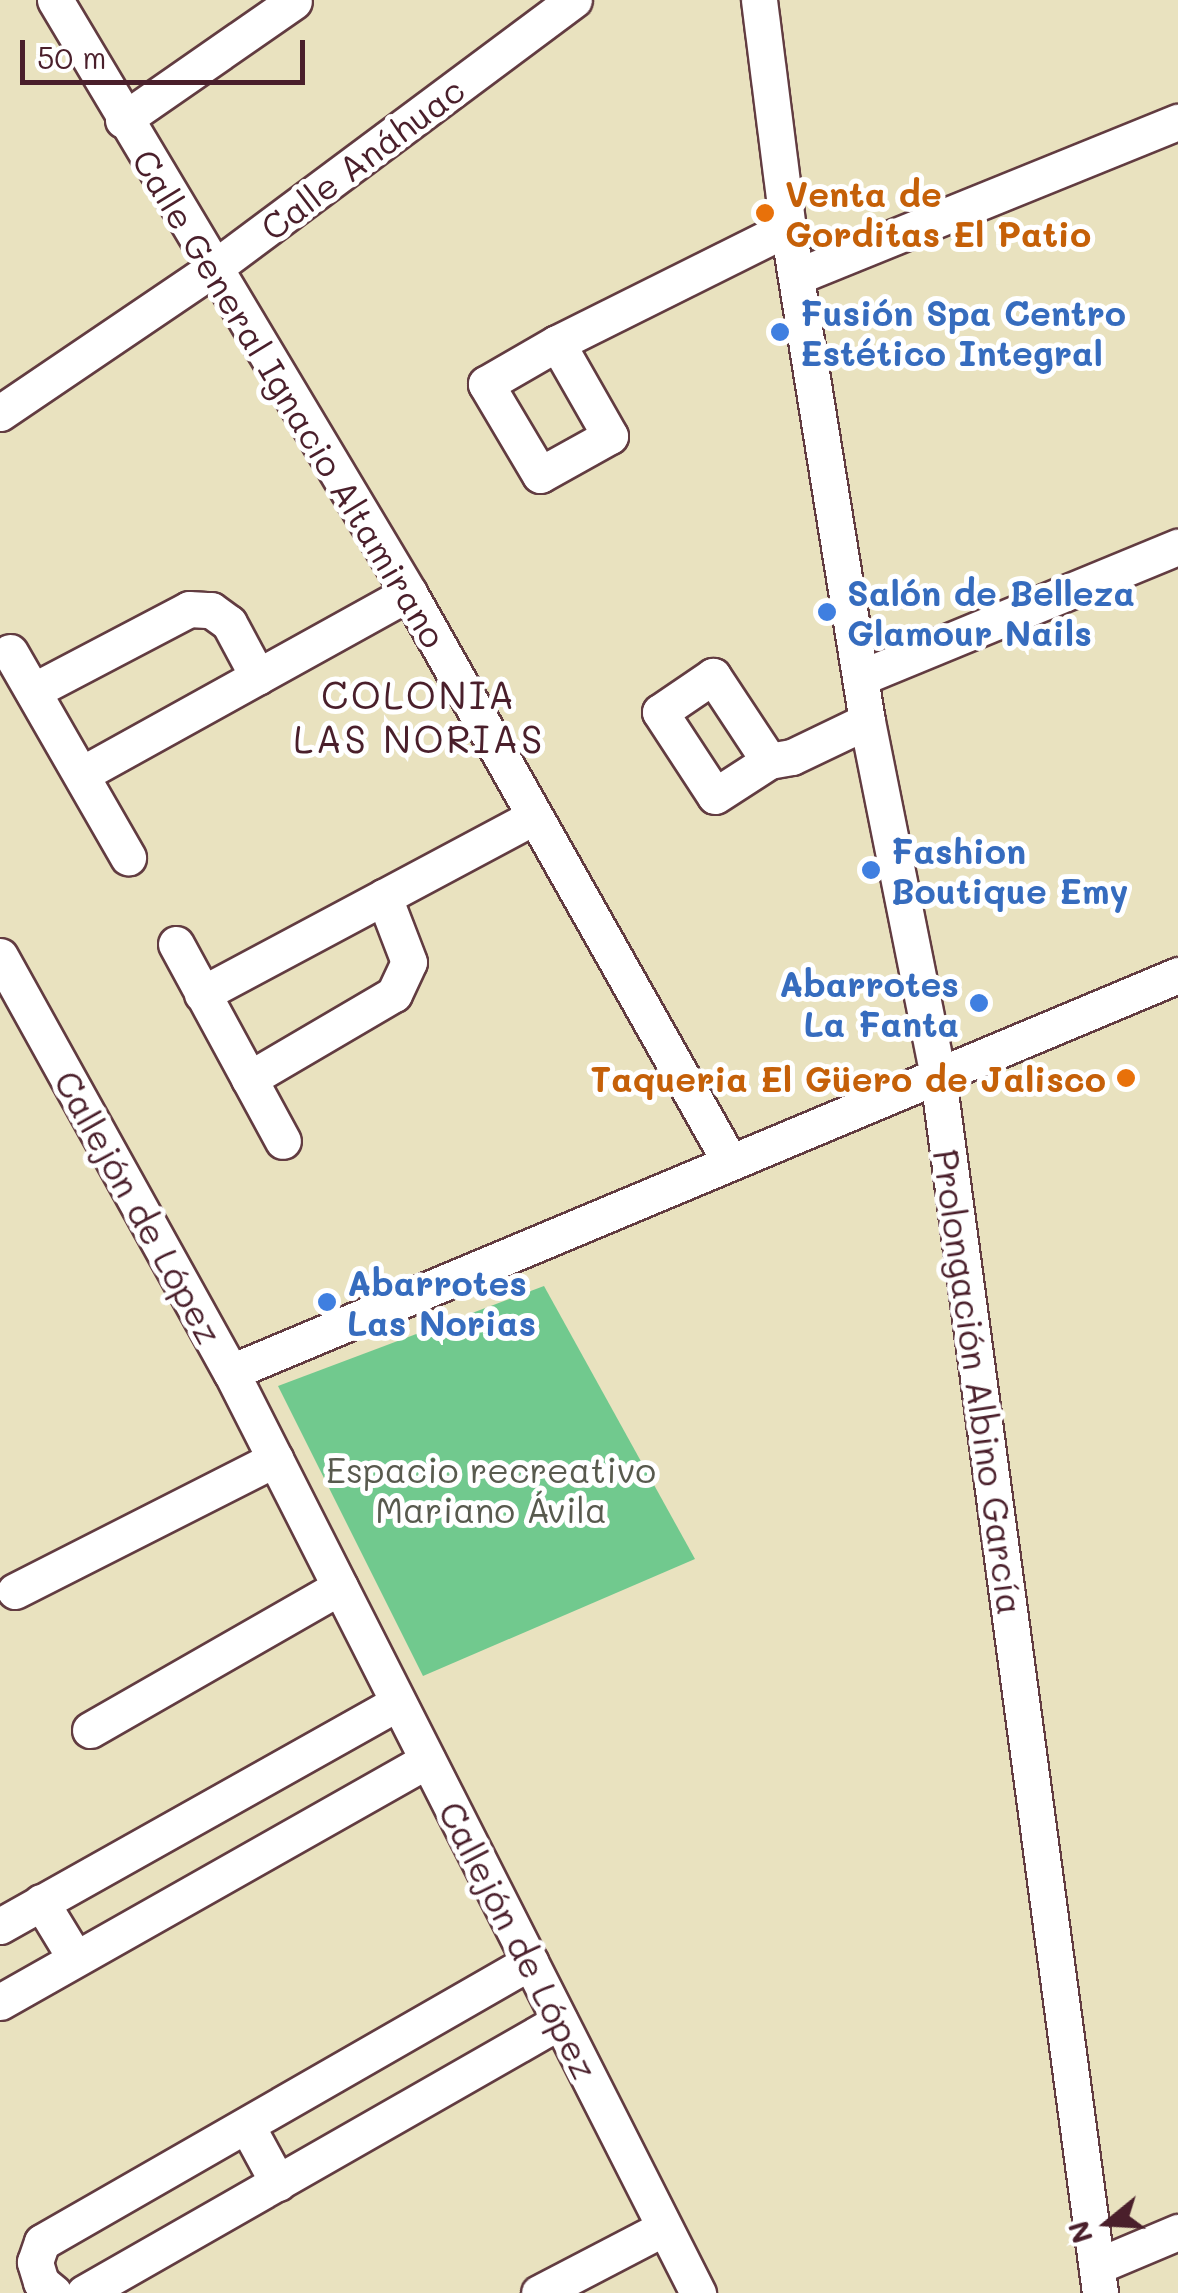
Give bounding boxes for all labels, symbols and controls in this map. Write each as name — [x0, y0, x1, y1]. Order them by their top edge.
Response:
scale bar — [25, 20, 310, 82]
text: 50 m — [37, 37, 107, 77]
street label: Calle Anáhuac — [252, 68, 472, 248]
street label: Calle General Ignacio Altamirano — [124, 141, 456, 655]
place label: Venta de Gorditas El Patio — [785, 172, 1091, 254]
marker: Venta de Gorditas El Patio — [754, 202, 776, 224]
place label: Fusión Spa Centro Estético Integral — [800, 291, 1126, 373]
marker: Fusión Spa Centro Estético Integral — [769, 321, 791, 343]
place label: Salón de Belleza Glamour Nails — [847, 571, 1135, 653]
marker: Salón de Belleza Glamour Nails — [816, 601, 838, 623]
district label: COLONIA LAS NORIAS — [293, 672, 545, 762]
place label: Fashion Boutique Emy — [891, 829, 1129, 911]
marker: Fashion Boutique Emy — [860, 859, 882, 881]
place label: Abarrotes La Fanta — [779, 962, 959, 1044]
marker: Abarrotes La Fanta — [968, 992, 990, 1014]
place label: Taqueria El Güero de Jalisco — [591, 1057, 1106, 1099]
street label: Callejón de López — [46, 1063, 232, 1351]
marker: Taqueria El Güero de Jalisco — [1115, 1067, 1137, 1089]
street label: Prolongación Albino García — [926, 1147, 1032, 1617]
place label: Abarrotes Las Norias — [347, 1261, 536, 1343]
marker: Abarrotes Las Norias — [316, 1291, 338, 1313]
park label: Espacio recreativo Mariano Ávila — [326, 1448, 656, 1530]
street label: Callejón de López — [431, 1794, 607, 2086]
north arrow — [1058, 2173, 1158, 2273]
text: N — [1059, 2217, 1100, 2248]

